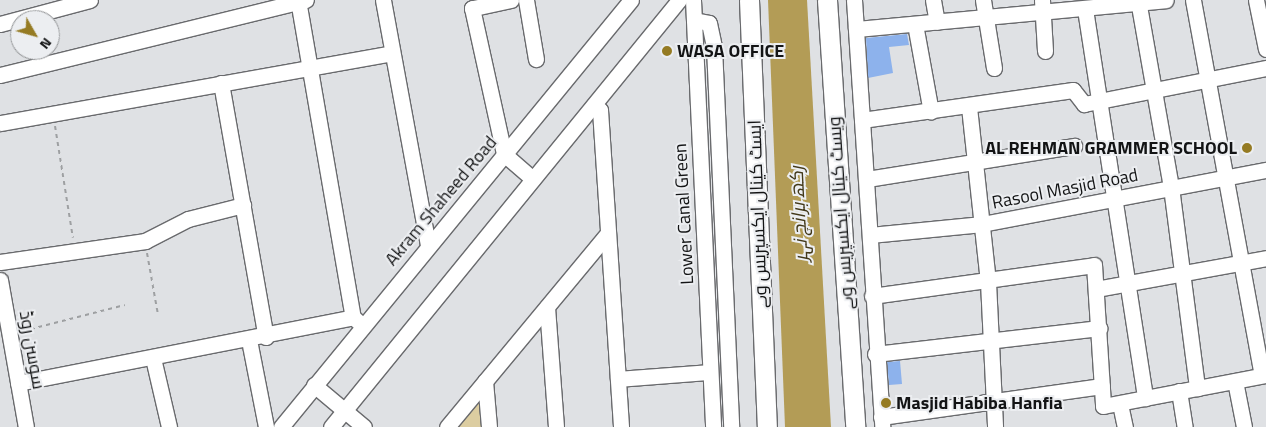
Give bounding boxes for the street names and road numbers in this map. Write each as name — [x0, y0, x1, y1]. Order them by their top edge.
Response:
street label: ویسٹ کینال ایکسپریس وے — [823, 116, 859, 310]
street label: ایسٹ کینال ایکسپریس وے — [744, 119, 772, 309]
street label: Akram Shaheed Road — [381, 132, 501, 270]
street label: Lower Canal Green — [670, 143, 698, 285]
street label: Rasool Masjid Road — [990, 164, 1140, 214]
street label: سوسن روڈ — [14, 309, 50, 391]

